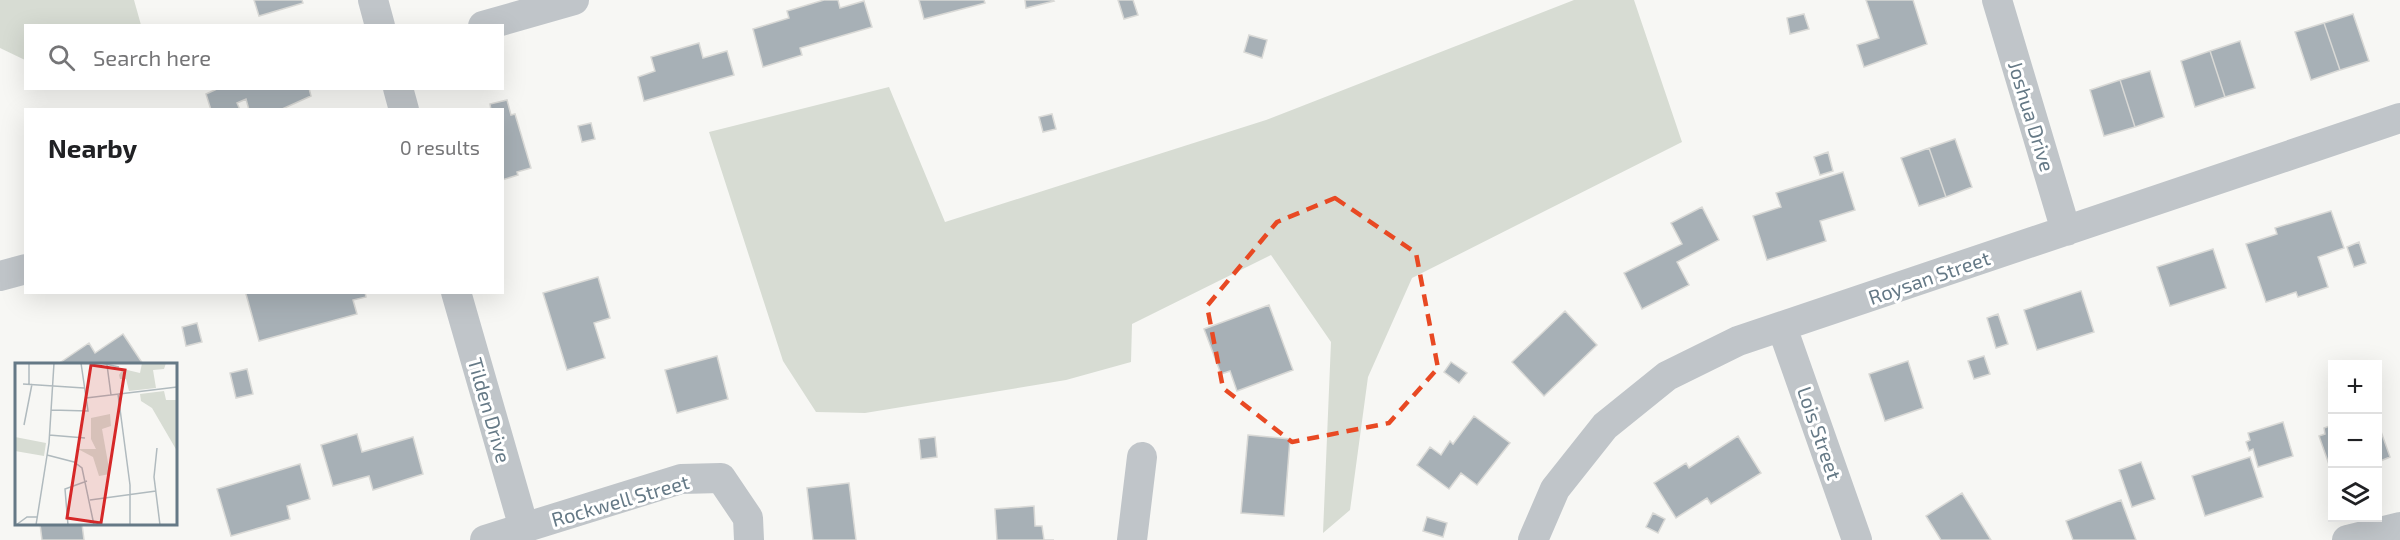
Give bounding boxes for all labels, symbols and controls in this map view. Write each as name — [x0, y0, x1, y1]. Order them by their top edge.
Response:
search box — [24, 24, 504, 90]
icon: search — [45, 41, 78, 74]
text: Search here — [93, 44, 211, 70]
street label: Joshua Drive — [2004, 58, 2060, 174]
text: Nearby — [48, 132, 137, 163]
text: 0 results — [400, 135, 480, 159]
street label: Roysan Street — [1865, 245, 1993, 309]
street label: Tilden Drive — [464, 355, 516, 465]
map controls — [2328, 360, 2382, 522]
button: + — [2328, 360, 2382, 414]
inset map — [15, 363, 177, 525]
street label: Lois Street — [1793, 383, 1847, 483]
button: − — [2328, 414, 2382, 468]
button: layers — [2328, 468, 2382, 522]
street label: Rockwell Street — [548, 469, 692, 531]

